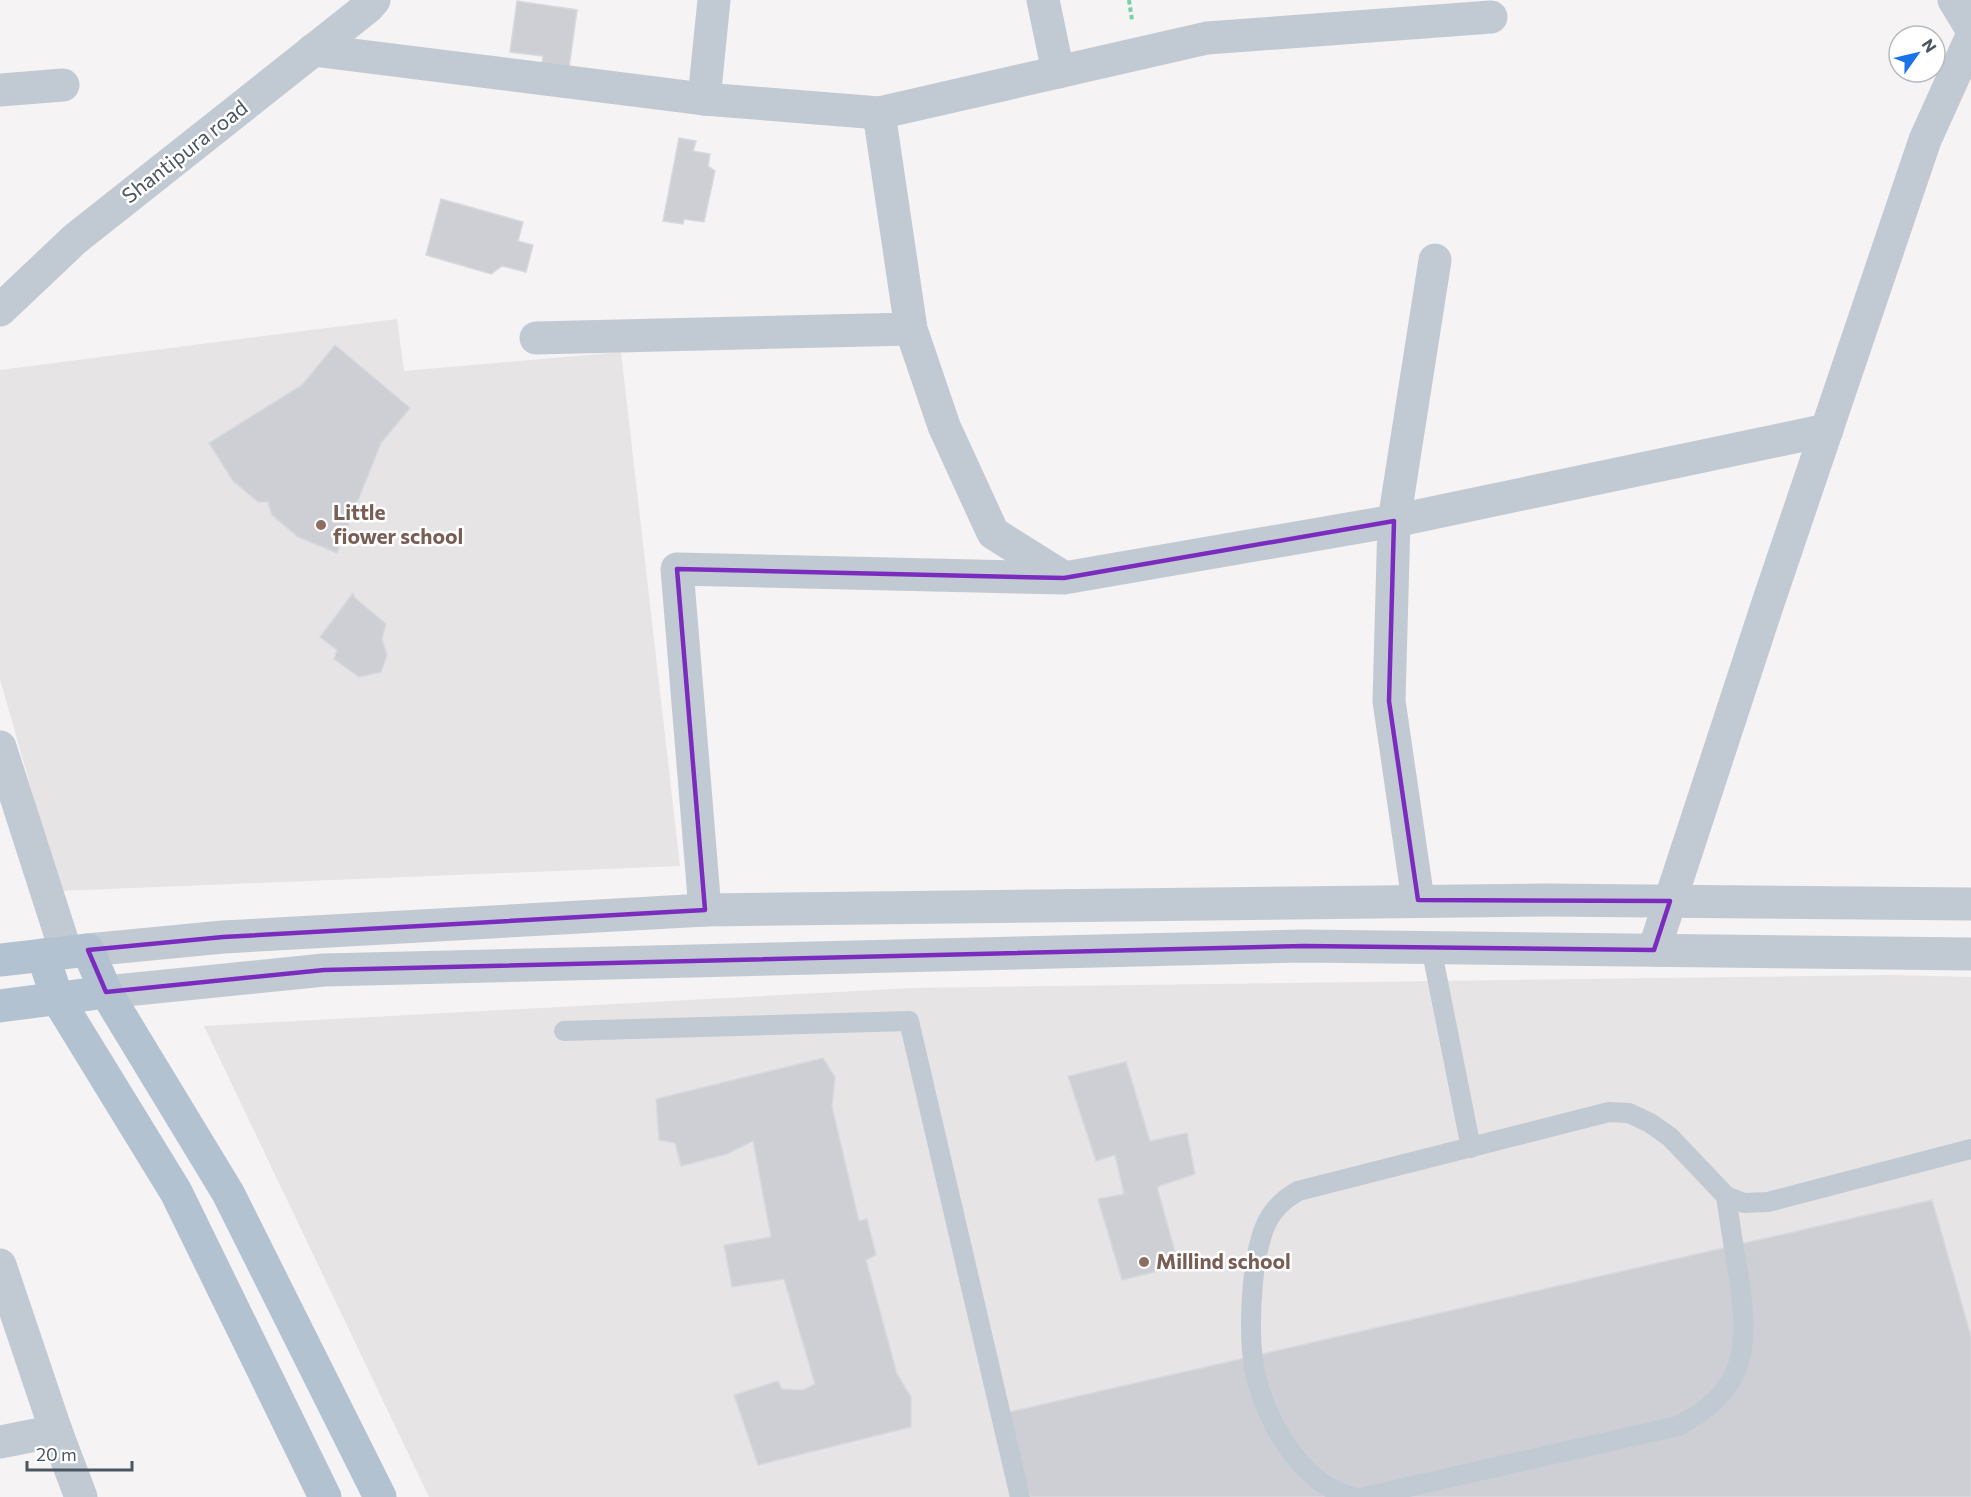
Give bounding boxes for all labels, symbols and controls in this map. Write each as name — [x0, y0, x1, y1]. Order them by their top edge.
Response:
north arrow — [1887, 24, 1947, 84]
text: N — [1919, 35, 1941, 56]
street label: Shantipura road — [116, 94, 252, 208]
place label: Little fiower school — [333, 499, 463, 548]
marker: Little fiower school — [314, 518, 328, 532]
place label: Millind school — [1156, 1248, 1291, 1273]
marker: Millind school — [1137, 1255, 1151, 1269]
scale bar — [27, 1434, 132, 1472]
text: 20 m — [36, 1443, 77, 1465]

